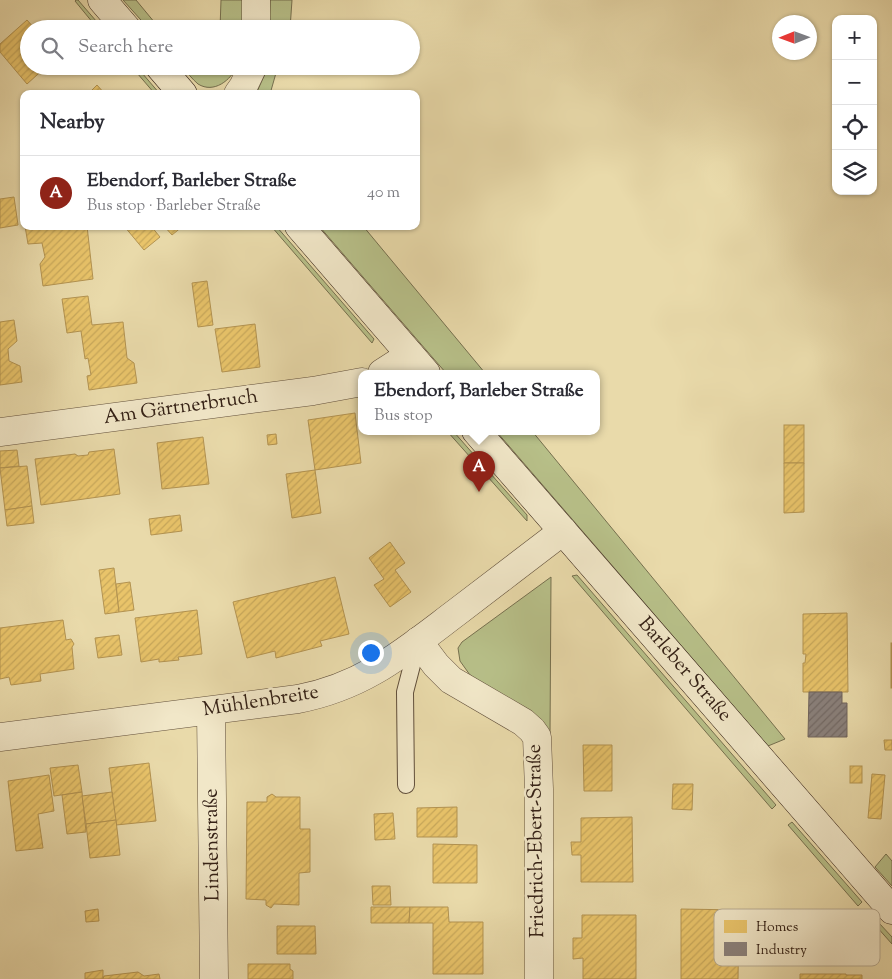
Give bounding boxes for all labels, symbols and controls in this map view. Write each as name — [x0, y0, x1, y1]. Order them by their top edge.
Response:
north arrow — [772, 15, 817, 60]
map controls — [832, 15, 877, 195]
button: + — [832, 15, 877, 60]
search box — [20, 20, 420, 75]
icon: search — [38, 34, 66, 62]
text: Search here — [78, 34, 173, 61]
button: − — [832, 60, 877, 105]
button: locate — [832, 105, 877, 150]
text: Nearby — [40, 108, 105, 138]
button: layers — [832, 150, 877, 195]
text: Ebendorf, Barleber Straße — [87, 168, 296, 195]
text: A — [50, 182, 63, 205]
text: 40 m — [367, 182, 400, 205]
text: Bus stop · Barleber Straße — [87, 195, 261, 218]
popup — [358, 370, 600, 435]
text: Ebendorf, Barleber Straße — [374, 378, 584, 405]
street label: Am Gärtnerbruch — [102, 383, 260, 433]
text: Bus stop — [374, 405, 433, 428]
pin: A — [463, 451, 495, 492]
street label: Barleber Straße — [630, 611, 738, 729]
your location — [358, 640, 384, 666]
street label: Mühlenbreite — [201, 679, 321, 725]
street label: Friedrich-Ebert-Straße — [521, 744, 553, 938]
street label: Lindenstraße — [198, 788, 228, 902]
legend — [714, 909, 880, 966]
text: Homes — [756, 918, 798, 938]
text: Industry — [756, 941, 807, 961]

